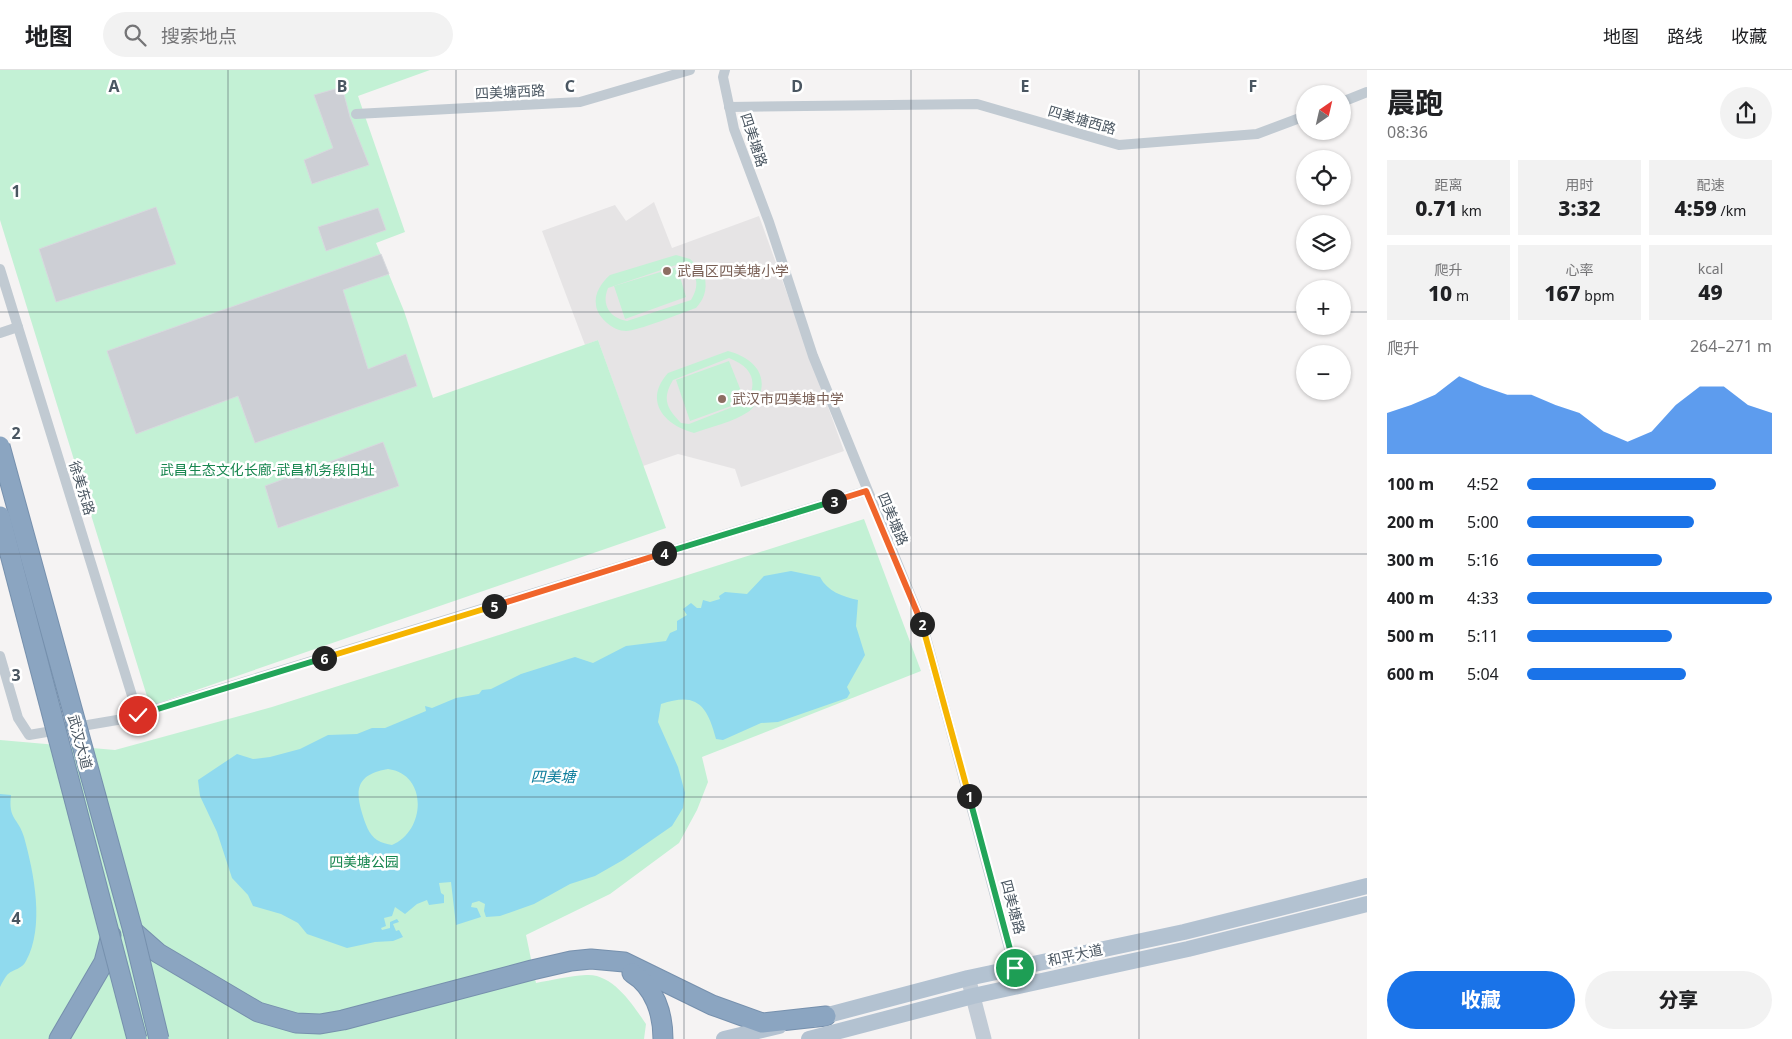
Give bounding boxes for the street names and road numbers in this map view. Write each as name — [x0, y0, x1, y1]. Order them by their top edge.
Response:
street label: 四美塘西路 — [475, 80, 545, 103]
street label: 四美塘西路 — [1046, 101, 1118, 138]
street label: 四美塘路 — [737, 110, 772, 169]
street label: 徐美东路 — [65, 458, 100, 517]
street label: 四美塘路 — [874, 489, 913, 548]
street label: 武汉大道 — [64, 712, 97, 771]
street label: 四美塘路 — [997, 877, 1030, 936]
street label: 和平大道 — [1046, 939, 1104, 970]

